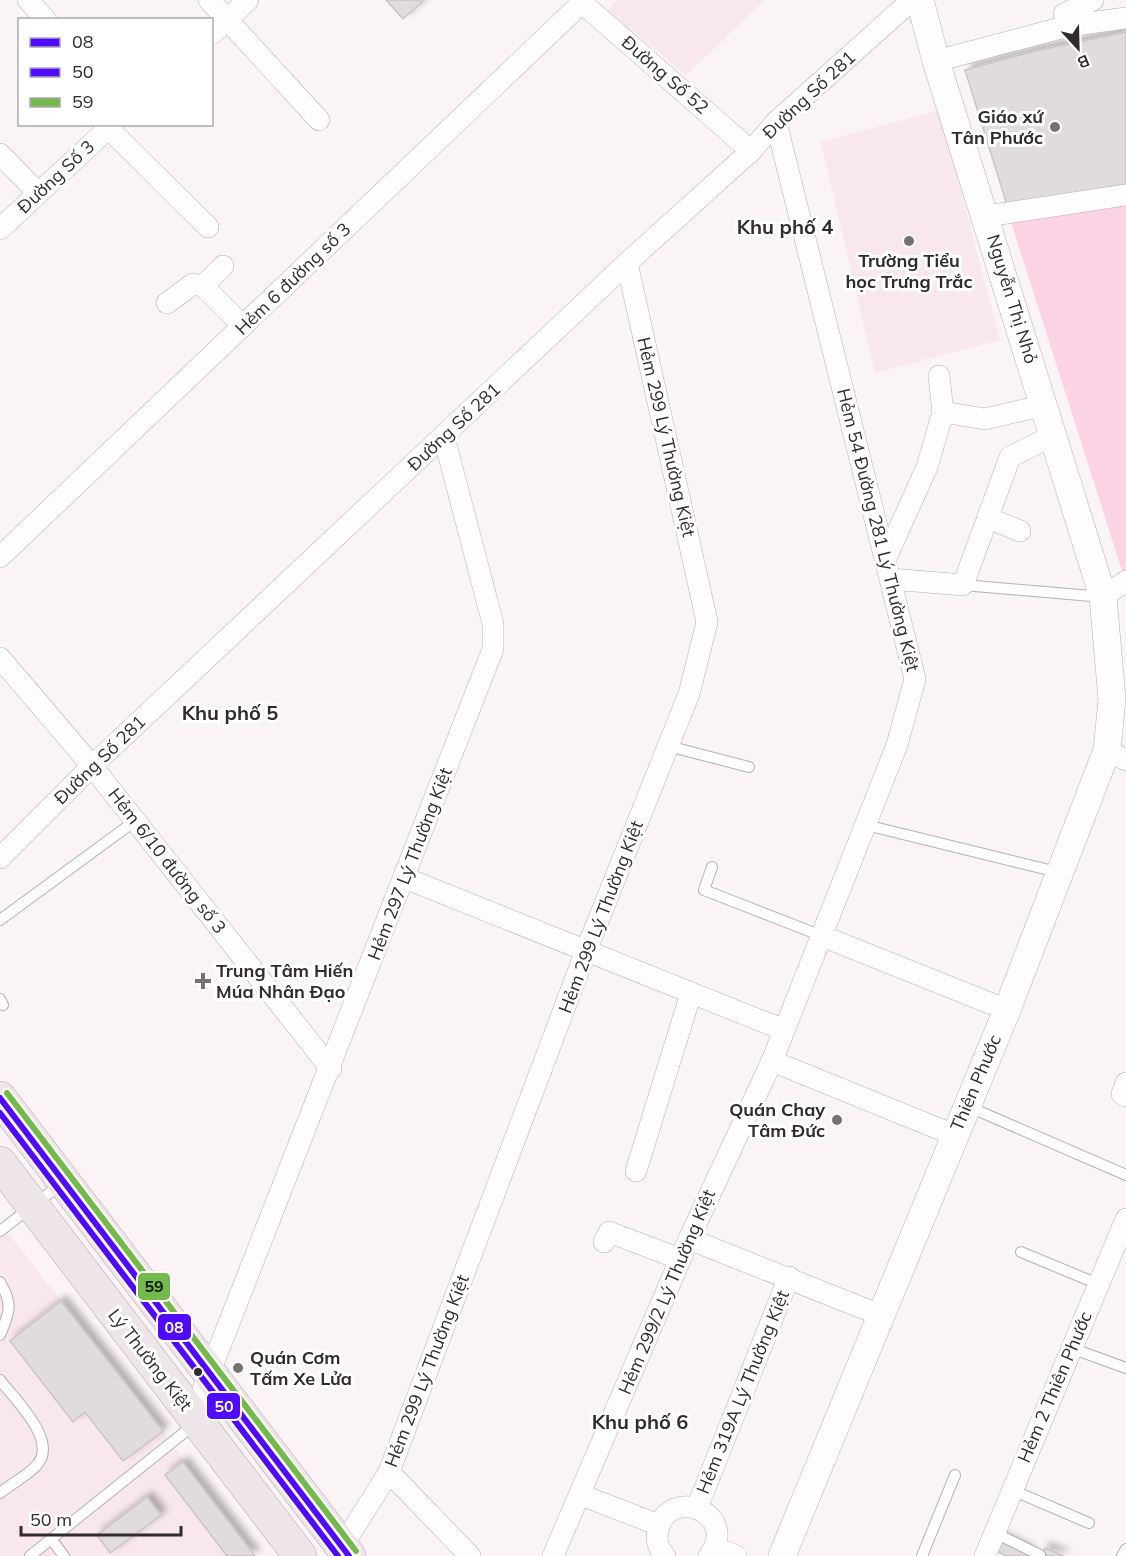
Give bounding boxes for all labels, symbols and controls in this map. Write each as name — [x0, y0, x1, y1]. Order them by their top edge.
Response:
legend — [18, 18, 213, 126]
north arrow — [1048, 18, 1108, 78]
text: 08 — [72, 30, 94, 53]
street label: Đường Số 52 — [617, 31, 714, 119]
street label: Đường Số 281 — [757, 46, 860, 144]
text: B — [1075, 51, 1092, 73]
text: 50 — [72, 60, 94, 83]
text: 59 — [72, 90, 94, 113]
place label: Giáo xứ Tân Phước — [952, 105, 1044, 149]
marker: Giáo xứ Tân Phước — [1048, 120, 1062, 134]
street label: Đường Số 3 — [12, 135, 99, 218]
district label: Khu phố 4 — [737, 214, 833, 239]
street label: Hẻm 6 đường số 3 — [230, 218, 355, 340]
street label: Nguyễn Thị Nhỏ — [982, 232, 1043, 366]
marker: Trường Tiểu học Trưng Trắc — [902, 234, 916, 248]
place label: Trường Tiểu học Trưng Trắc — [845, 249, 973, 293]
street label: Hẻm 299 Lý Thường Kiệt — [632, 335, 701, 539]
street label: Đường Số 281 — [402, 378, 505, 476]
street label: Hẻm 54 Đường 281 Lý Thường Kiệt — [832, 386, 925, 674]
district label: Khu phố 5 — [182, 700, 278, 725]
street label: Đường Số 281 — [49, 710, 150, 809]
street label: Hẻm 297 Lý Thường Kiệt — [362, 764, 457, 963]
street label: Hẻm 6/10 đường số 3 — [103, 783, 231, 938]
street label: Hẻm 299 Lý Thường Kiệt — [553, 817, 648, 1016]
place label: Trung Tâm Hiến Múa Nhân Đạo — [216, 959, 353, 1003]
marker: Trung Tâm Hiến Múa Nhân Đạo — [194, 972, 212, 990]
street label: Thiên Phước — [945, 1031, 1006, 1135]
place label: Quán Chay Tâm Đức — [729, 1098, 825, 1142]
marker: Quán Chay Tâm Đức — [830, 1113, 844, 1127]
street label: Hẻm 299/2 Lý Thường Kiệt — [613, 1186, 720, 1398]
street label: Hẻm 299 Lý Thường Kiệt — [379, 1271, 474, 1470]
line badge: 59 — [137, 1272, 171, 1301]
text: 59 — [144, 1276, 164, 1296]
street label: Hẻm 319A Lý Thường Kiệt — [691, 1287, 794, 1497]
street label: Lý Thường Kiệt — [103, 1304, 197, 1415]
street label: Hẻm 2 Thiên Phước — [1012, 1308, 1097, 1466]
line badge: 08 — [157, 1313, 192, 1341]
text: 08 — [164, 1317, 184, 1337]
place label: Quán Cơm Tấm Xe Lửa — [250, 1346, 352, 1390]
marker: Quán Cơm Tấm Xe Lửa — [231, 1361, 245, 1375]
unlabelled marker — [192, 1366, 204, 1378]
line badge: 50 — [206, 1392, 241, 1420]
text: 50 — [214, 1396, 234, 1416]
district label: Khu phố 6 — [592, 1409, 688, 1434]
scale bar — [21, 1499, 182, 1537]
text: 50 m — [30, 1508, 72, 1531]

